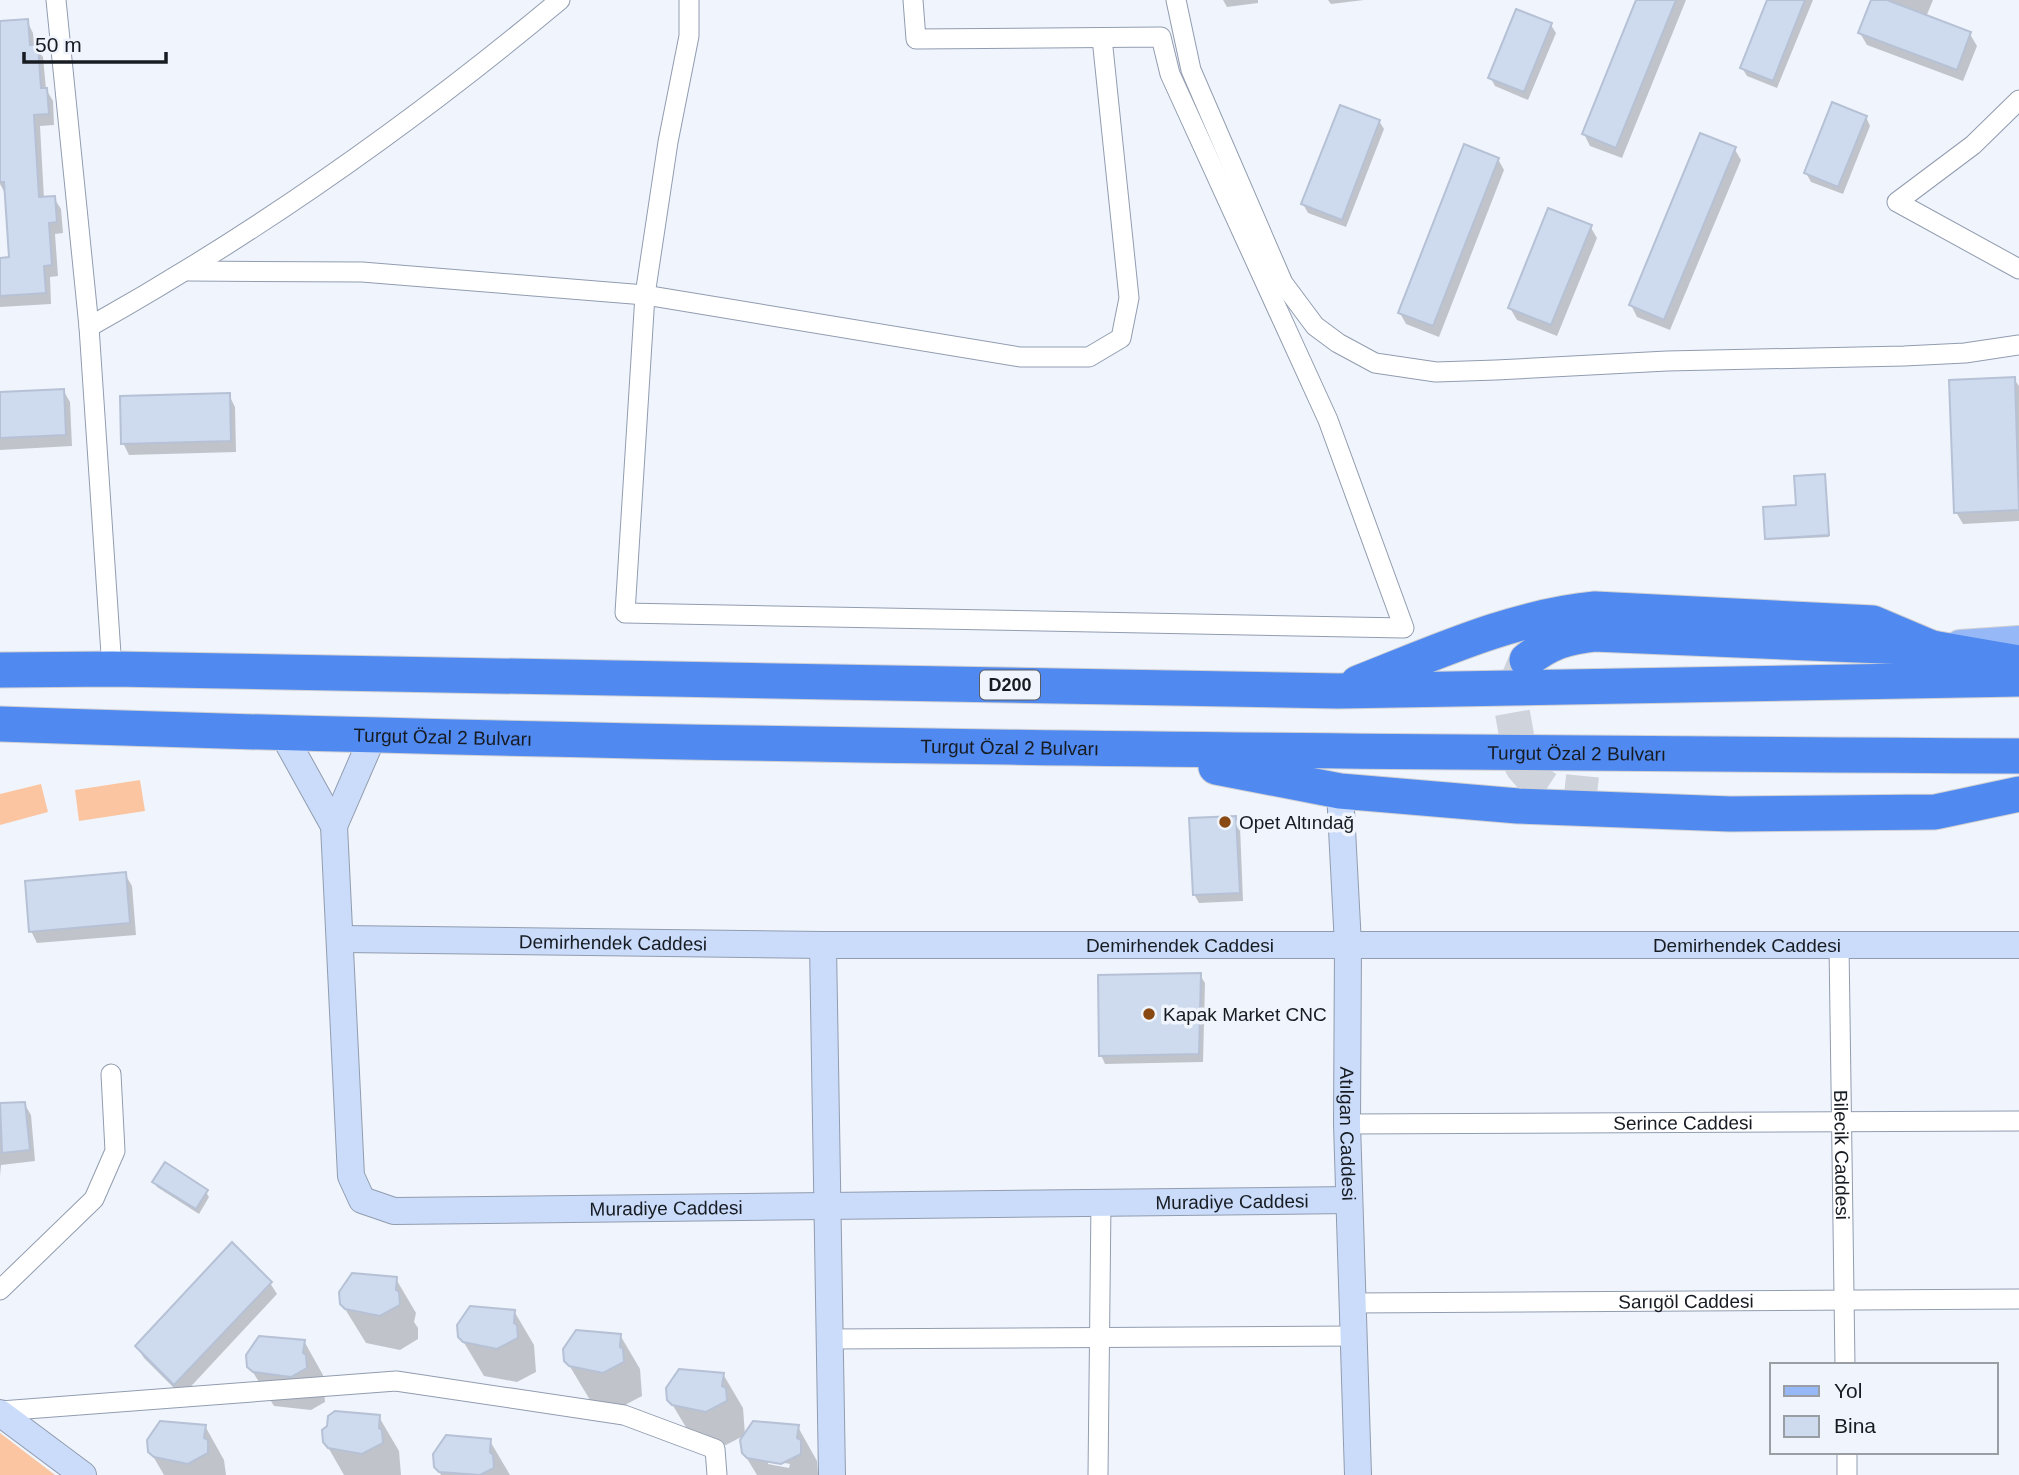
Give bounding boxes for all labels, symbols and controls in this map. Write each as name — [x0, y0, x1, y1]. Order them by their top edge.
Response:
scale bar — [24, 21, 166, 65]
text: 50 m — [35, 33, 82, 56]
road number: D200 — [980, 670, 1040, 700]
street label: Turgut Özal 2 Bulvarı — [353, 724, 533, 749]
street label: Turgut Özal 2 Bulvarı — [920, 735, 1099, 759]
street label: Turgut Özal 2 Bulvarı — [1487, 742, 1666, 764]
place label: Opet Altındağ — [1239, 812, 1354, 833]
marker: Opet Altındağ — [1217, 814, 1233, 830]
street label: Demirhendek Caddesi — [519, 931, 707, 954]
street label: Demirhendek Caddesi — [1086, 935, 1274, 956]
street label: Demirhendek Caddesi — [1653, 935, 1841, 956]
place label: Kapak Market CNC — [1163, 1004, 1327, 1025]
marker: Kapak Market CNC — [1141, 1006, 1157, 1022]
street label: Atılgan Caddesi — [1336, 1067, 1360, 1201]
street label: Bilecik Caddesi — [1831, 1090, 1853, 1220]
street label: Serince Caddesi — [1613, 1112, 1753, 1133]
street label: Muradiye Caddesi — [1155, 1190, 1309, 1213]
street label: Muradiye Caddesi — [589, 1196, 743, 1219]
street label: Sarıgöl Caddesi — [1618, 1290, 1754, 1312]
legend — [1770, 1363, 1998, 1454]
text: Yol — [1834, 1379, 1862, 1402]
text: Bina — [1834, 1414, 1876, 1437]

